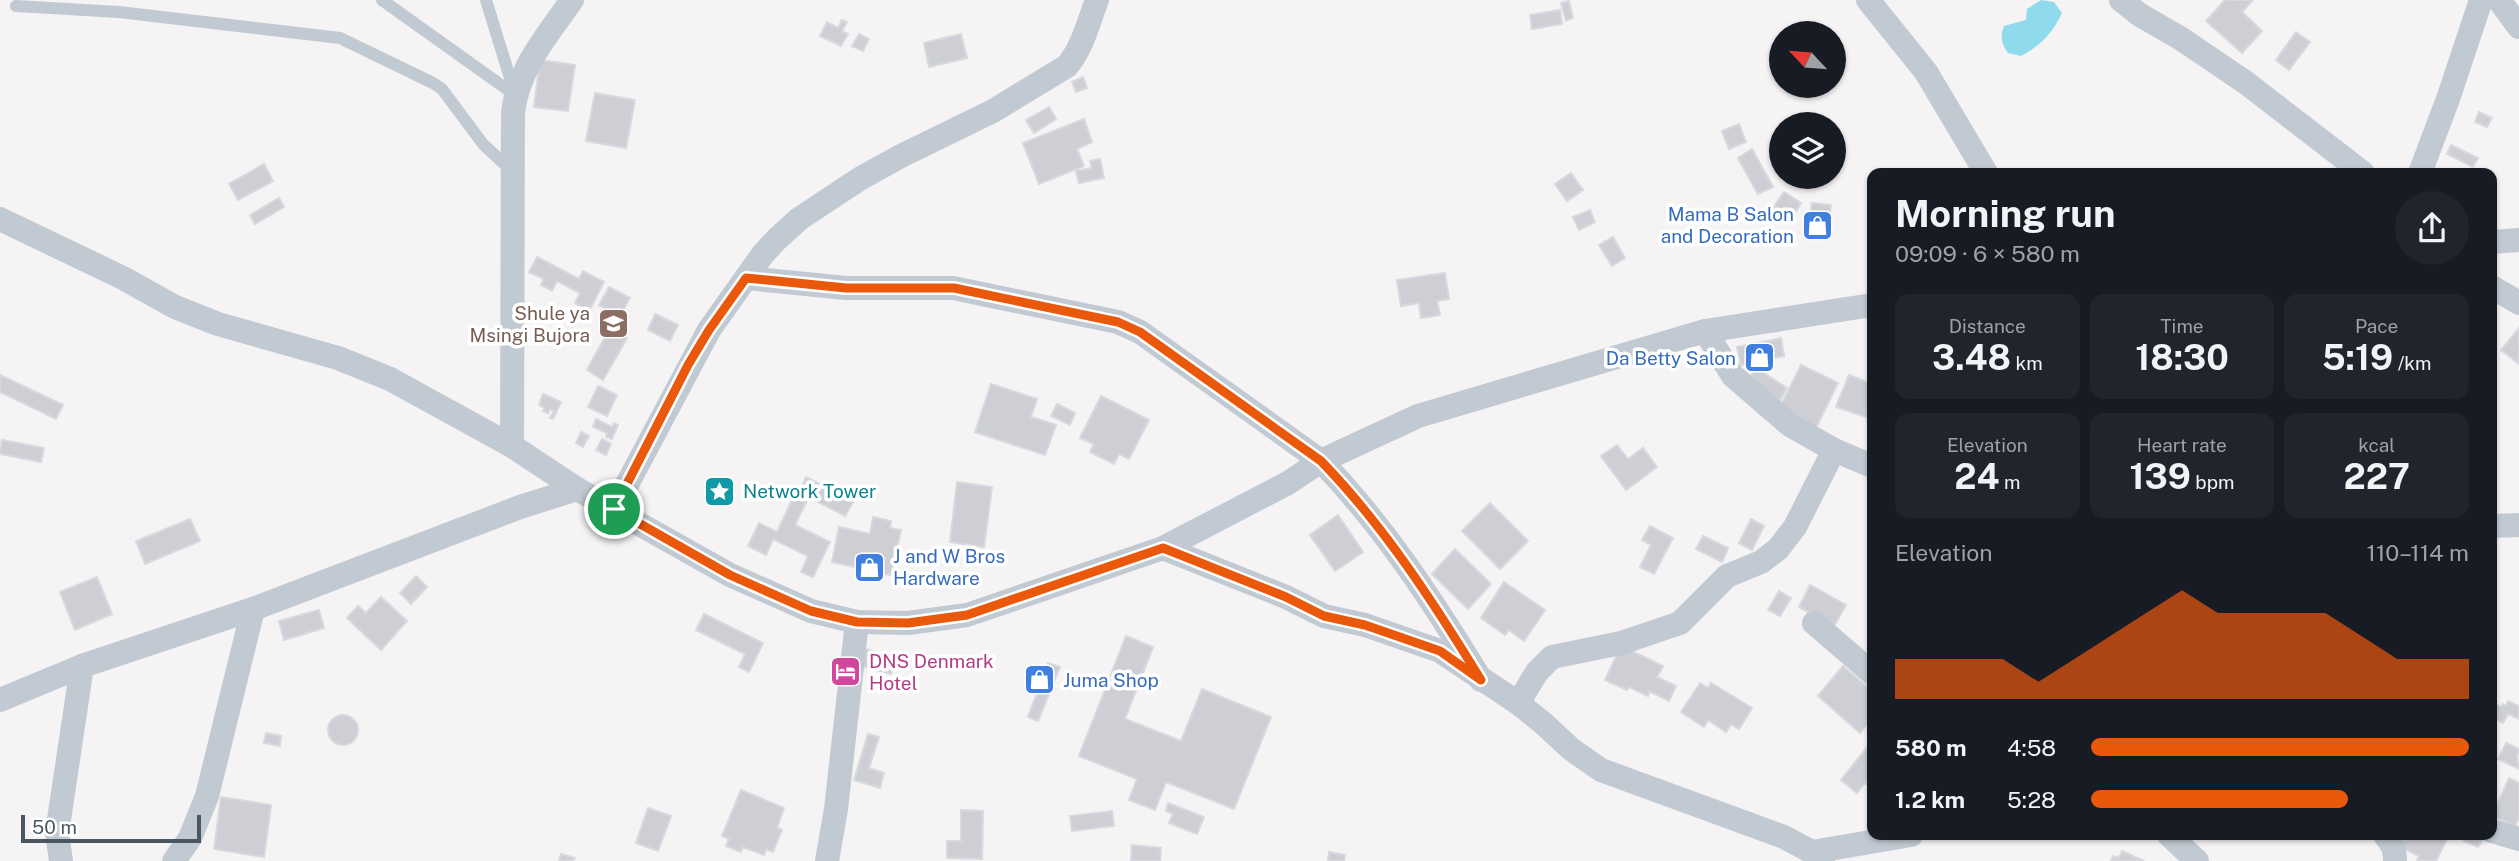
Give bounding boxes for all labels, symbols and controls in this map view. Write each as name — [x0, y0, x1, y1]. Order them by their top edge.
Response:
north arrow — [1769, 21, 1846, 98]
map controls — [1769, 21, 1846, 189]
button: layers — [1769, 112, 1846, 189]
text: Morning run — [1895, 191, 2116, 236]
button: share — [2395, 191, 2469, 265]
place label: Mama B Salon and Decoration — [1661, 203, 1794, 247]
shop icon: Mama B Salon and Decoration — [1800, 208, 1834, 242]
text: 09:09 · 6 × 580 m — [1895, 240, 2080, 267]
place label: Shule ya Msingi Bujora — [470, 302, 590, 346]
school or university icon: Shule ya Msingi Bujora — [596, 307, 630, 341]
text: Distance — [1949, 315, 2026, 337]
text: Time — [2160, 315, 2204, 337]
text: Pace — [2355, 315, 2398, 337]
text: 3.48 — [1932, 337, 2011, 378]
text: 18:30 — [2135, 337, 2229, 378]
text: 5:19 — [2322, 337, 2393, 378]
shop icon: Da Betty Salon — [1742, 341, 1776, 375]
place label: Da Betty Salon — [1606, 347, 1736, 369]
text: km — [2011, 352, 2043, 374]
text: /km — [2393, 352, 2431, 374]
text: Elevation — [1947, 434, 2028, 456]
text: Heart rate — [2137, 434, 2227, 456]
text: kcal — [2358, 434, 2395, 456]
text: 24 — [1954, 456, 1999, 497]
text: 139 — [2130, 456, 2191, 497]
text: 227 — [2343, 456, 2410, 497]
text: m — [1999, 471, 2020, 493]
text: bpm — [2191, 471, 2234, 493]
place icon: Network Tower — [703, 474, 737, 508]
pin — [584, 479, 644, 539]
place label: Network Tower — [743, 480, 876, 502]
icon: arrive — [595, 490, 633, 528]
text: Elevation — [1895, 539, 1993, 566]
text: 110–114 m — [2367, 539, 2469, 566]
place label: J and W Bros Hardware — [893, 545, 1005, 589]
shop icon: J and W Bros Hardware — [853, 550, 887, 584]
place label: DNS Denmark Hotel — [869, 650, 994, 694]
hotel icon: DNS Denmark Hotel — [829, 655, 863, 689]
shop icon: Juma Shop — [1023, 663, 1057, 697]
place label: Juma Shop — [1063, 669, 1159, 691]
text: 580 m — [1895, 734, 1967, 761]
text: 4:58 — [2007, 734, 2056, 761]
text: 1.2 km — [1895, 786, 1965, 813]
text: 5:28 — [2007, 786, 2056, 813]
scale bar — [21, 812, 201, 844]
text: 50 m — [32, 816, 77, 838]

